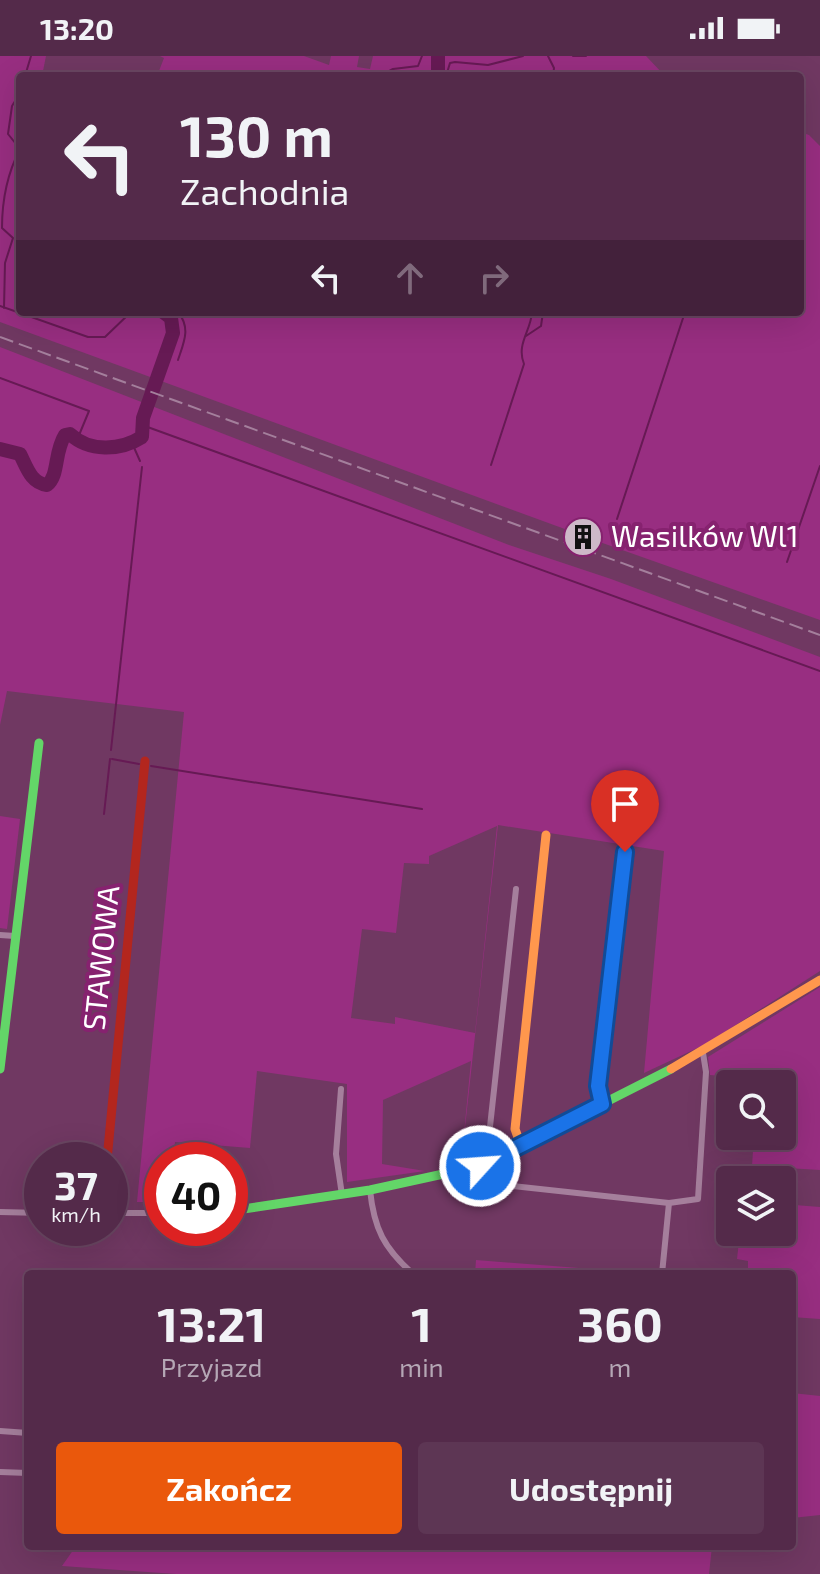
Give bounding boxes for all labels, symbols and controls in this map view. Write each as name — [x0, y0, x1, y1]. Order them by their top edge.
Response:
text: 13:20 — [40, 10, 114, 46]
text: 130 m — [180, 101, 333, 168]
icon: left — [48, 104, 152, 208]
text: Zachodnia — [180, 169, 349, 212]
icon: left — [304, 256, 348, 300]
icon: ahead — [388, 256, 432, 300]
icon: right — [472, 256, 516, 300]
building icon: Wasilków Wl1 — [562, 516, 604, 558]
place label: Wasilków Wl1 — [611, 517, 799, 553]
pin — [591, 770, 659, 852]
icon: arrive — [603, 782, 647, 826]
street label: STAWOWA — [75, 883, 126, 1032]
map controls — [716, 1070, 796, 1246]
button: search — [716, 1070, 796, 1150]
position arrow — [438, 1124, 522, 1208]
speed limit sign: 40 — [144, 1142, 248, 1246]
text: 37 — [54, 1160, 98, 1208]
button: layers — [716, 1166, 796, 1246]
text: km/h — [51, 1202, 101, 1226]
text: 13:21 — [157, 1294, 266, 1352]
text: 1 — [411, 1294, 432, 1352]
text: 360 — [577, 1294, 663, 1352]
text: Przyjazd — [161, 1351, 263, 1382]
text: min — [399, 1351, 444, 1382]
text: m — [608, 1351, 631, 1382]
button: Zakończ — [56, 1442, 402, 1534]
button: Udostępnij — [418, 1442, 764, 1534]

